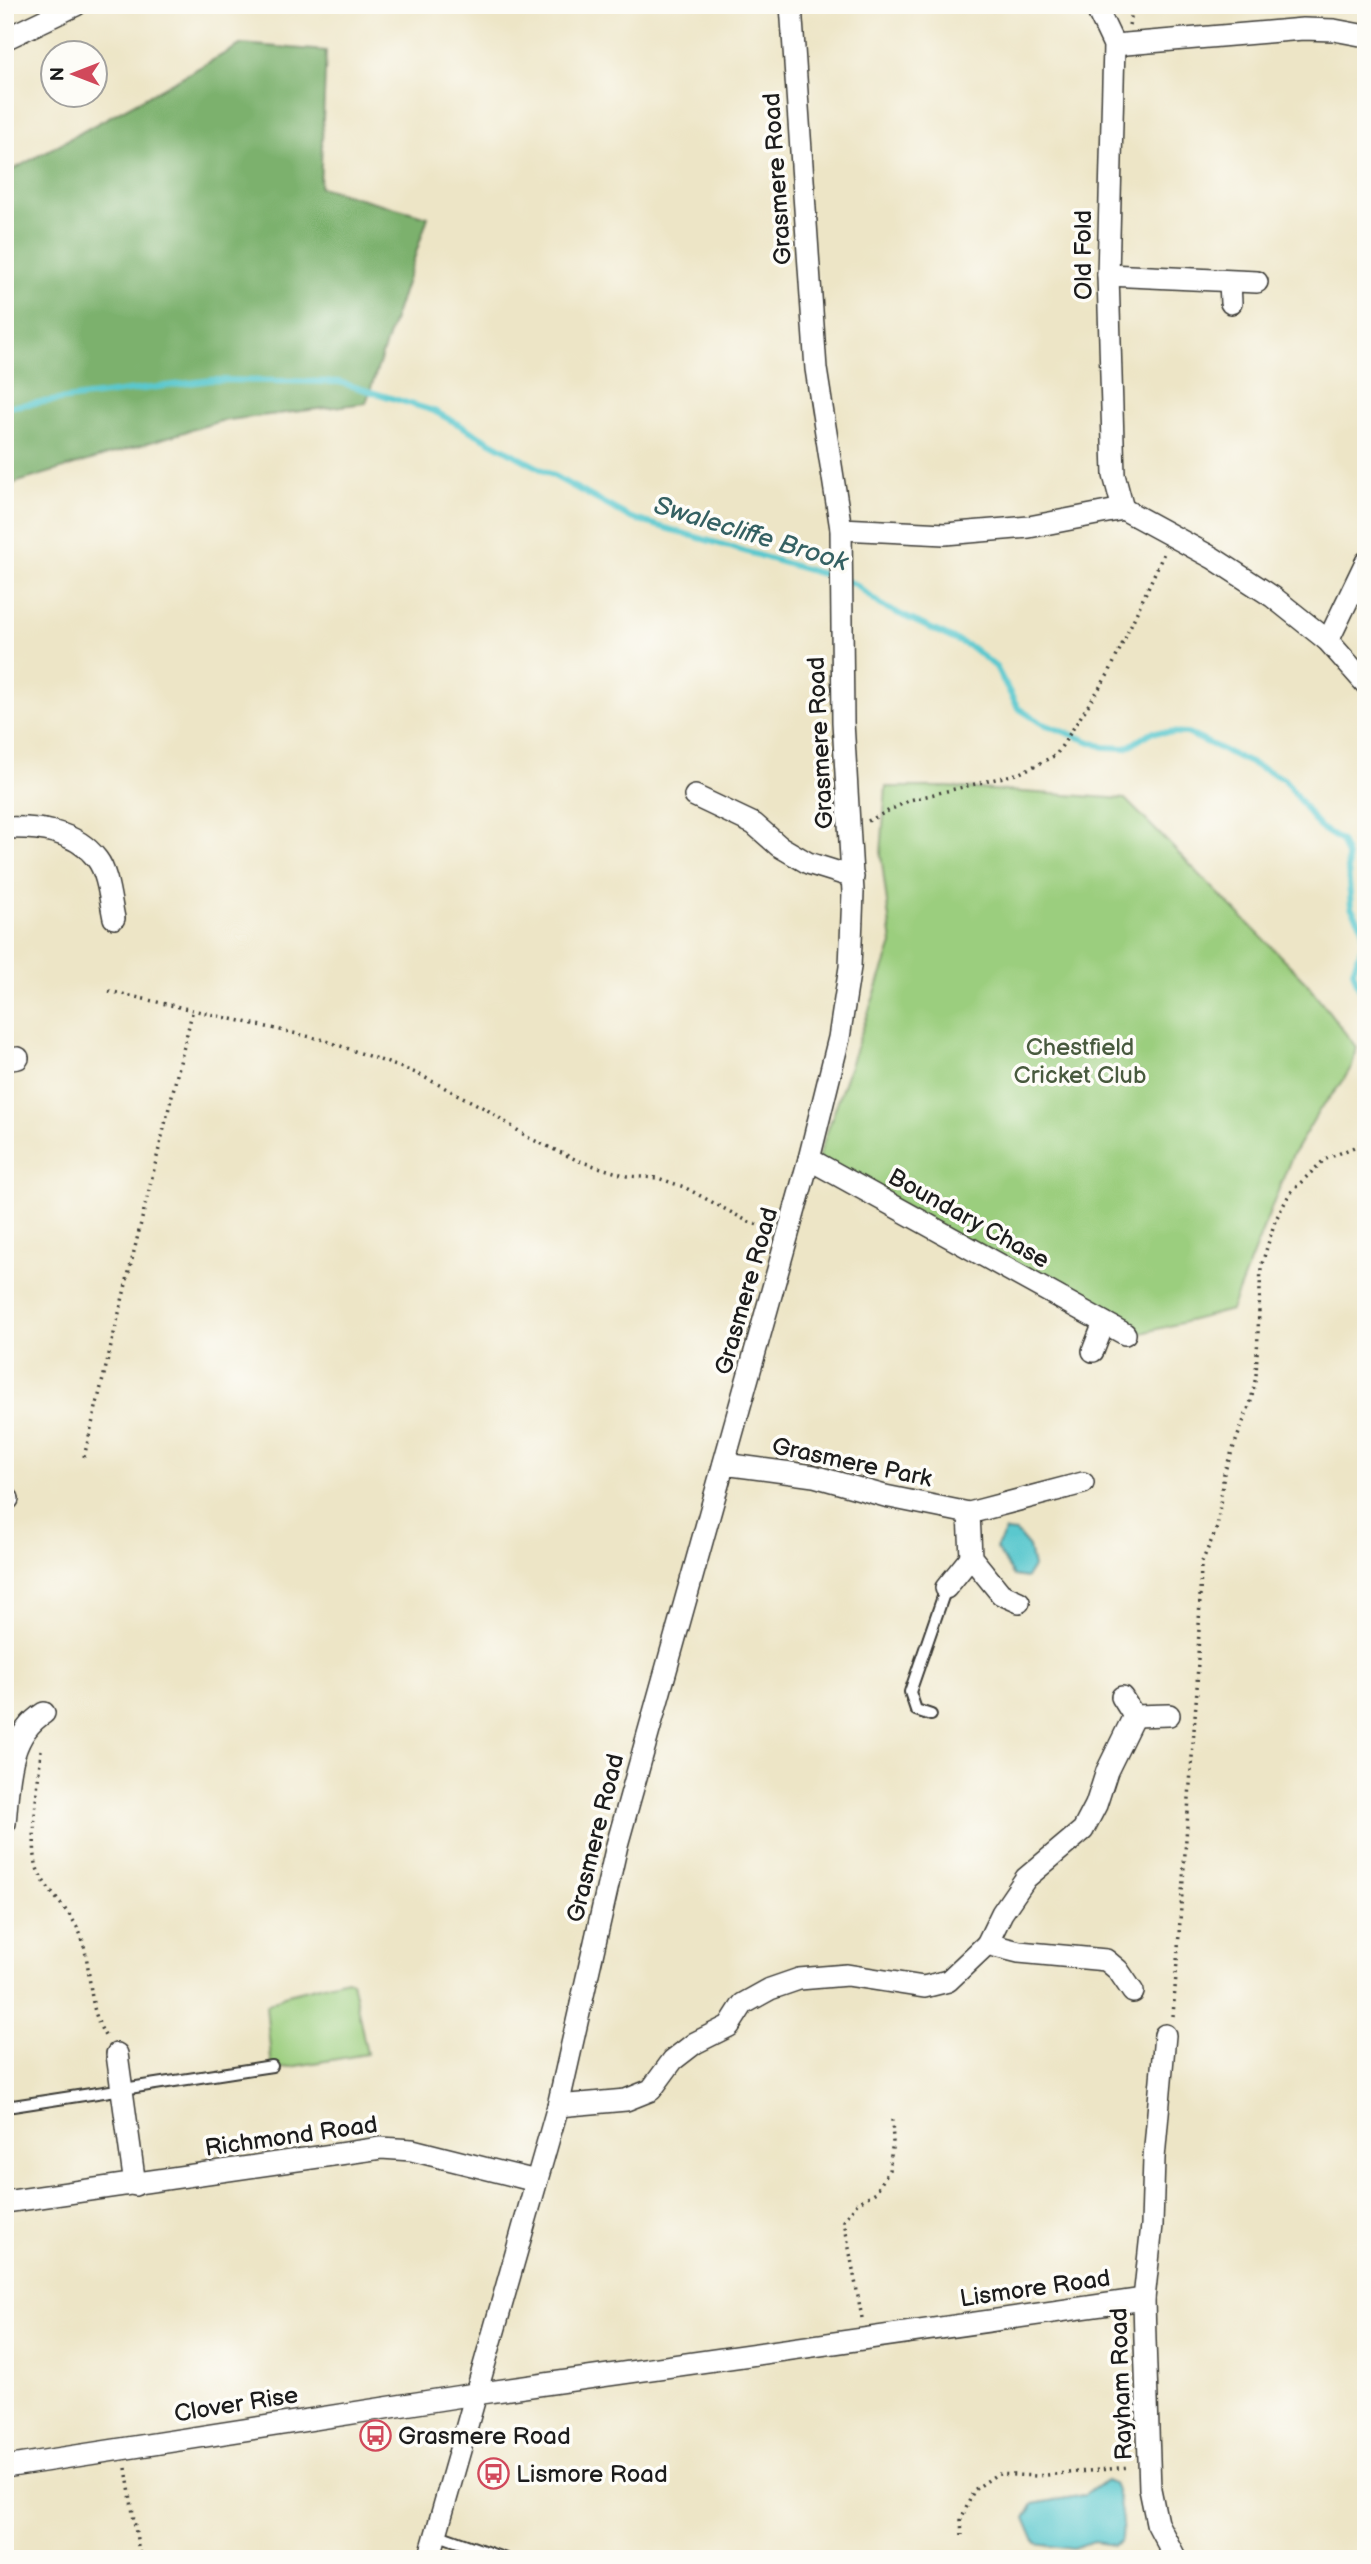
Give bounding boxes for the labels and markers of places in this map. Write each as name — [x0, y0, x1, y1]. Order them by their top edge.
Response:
bus stop icon: Grasmere Road — [358, 2419, 392, 2453]
place label: Grasmere Road — [398, 2422, 571, 2451]
bus stop icon: Lismore Road — [476, 2457, 510, 2491]
place label: Lismore Road — [516, 2460, 668, 2489]

